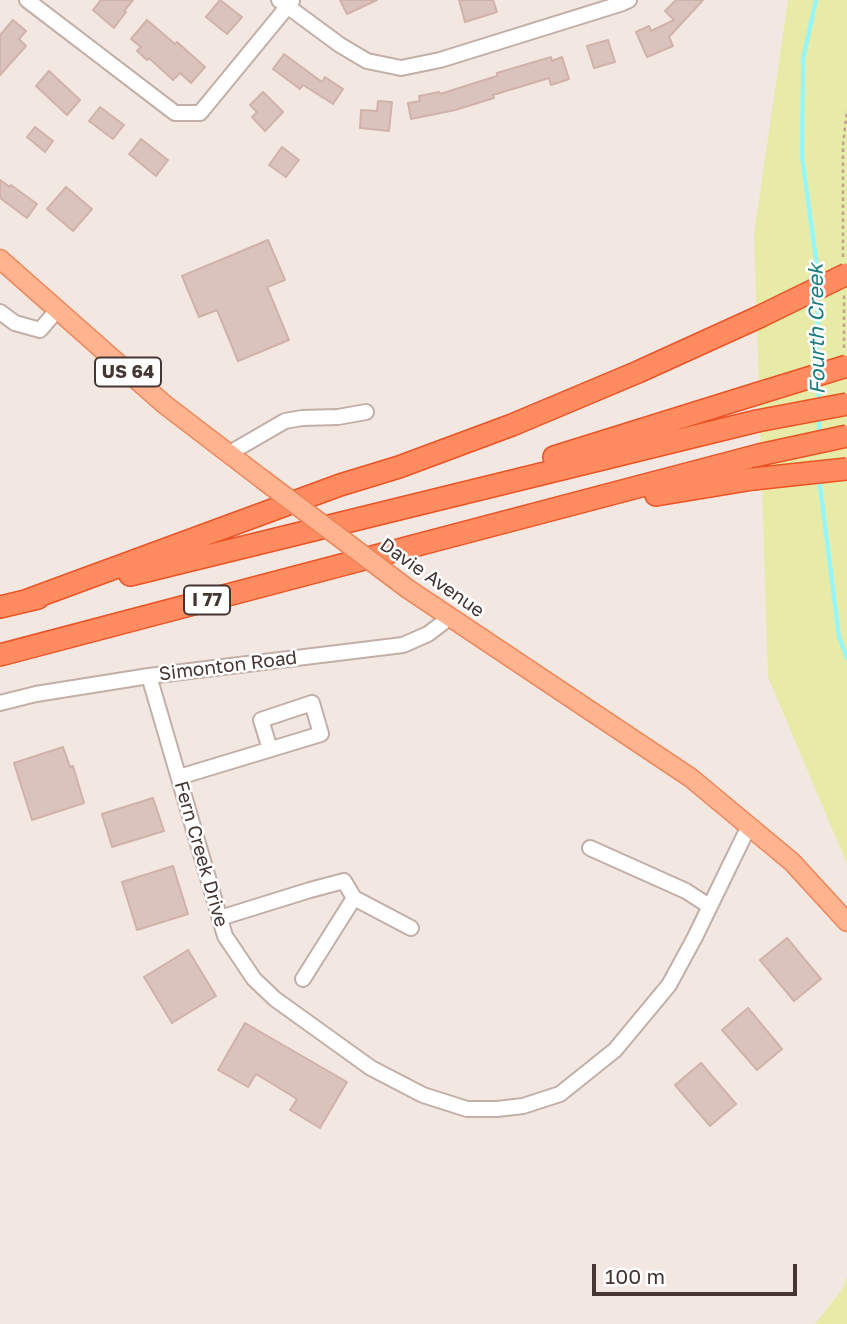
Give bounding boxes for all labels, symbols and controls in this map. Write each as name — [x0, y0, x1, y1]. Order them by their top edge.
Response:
water label: Fourth Creek — [803, 263, 831, 395]
road number: US 64 — [95, 358, 161, 386]
street label: Davie Avenue — [375, 534, 489, 622]
road number: I 77 — [184, 586, 230, 614]
street label: Simonton Road — [158, 646, 298, 686]
street label: Fern Creek Drive — [169, 778, 233, 930]
scale bar — [595, 1250, 800, 1294]
text: 100 m — [605, 1263, 665, 1289]

